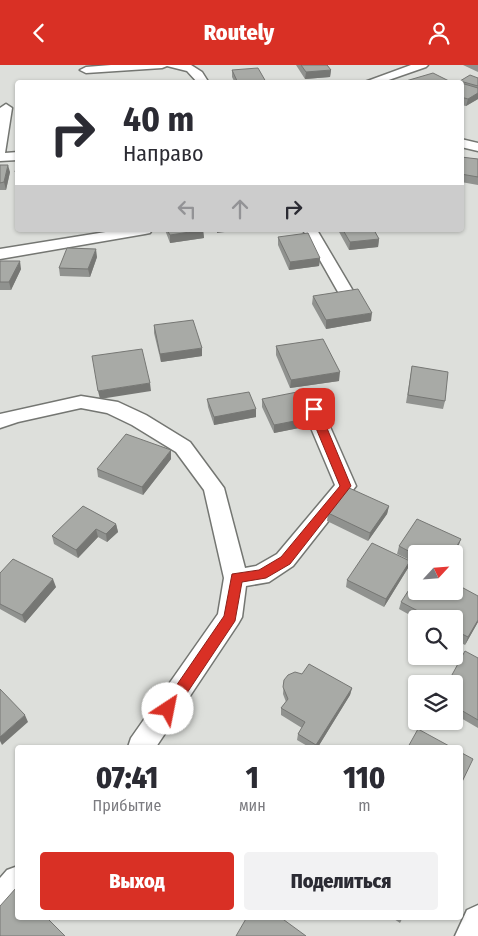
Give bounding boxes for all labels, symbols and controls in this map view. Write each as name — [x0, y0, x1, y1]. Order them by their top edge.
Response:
icon: back — [25, 19, 53, 47]
text: Routely — [204, 19, 274, 46]
icon: person — [425, 19, 453, 47]
text: 40 m — [123, 98, 194, 140]
icon: right — [40, 100, 105, 165]
text: Направо — [123, 140, 204, 167]
icon: left — [173, 195, 201, 223]
icon: ahead — [226, 195, 254, 223]
icon: right — [279, 195, 307, 223]
pin — [293, 388, 335, 430]
icon: arrive — [300, 395, 328, 423]
north arrow — [408, 545, 462, 600]
map controls — [408, 545, 463, 730]
button: search — [408, 610, 463, 665]
button: layers — [408, 675, 463, 730]
position arrow — [141, 682, 193, 734]
text: 07:41 — [96, 760, 158, 796]
text: 1 — [246, 760, 259, 796]
text: 110 — [343, 760, 385, 796]
text: Прибытие — [93, 796, 161, 815]
text: мин — [239, 796, 266, 815]
text: m — [358, 796, 371, 815]
button: Выход — [40, 852, 234, 910]
button: Поделиться — [244, 852, 438, 910]

